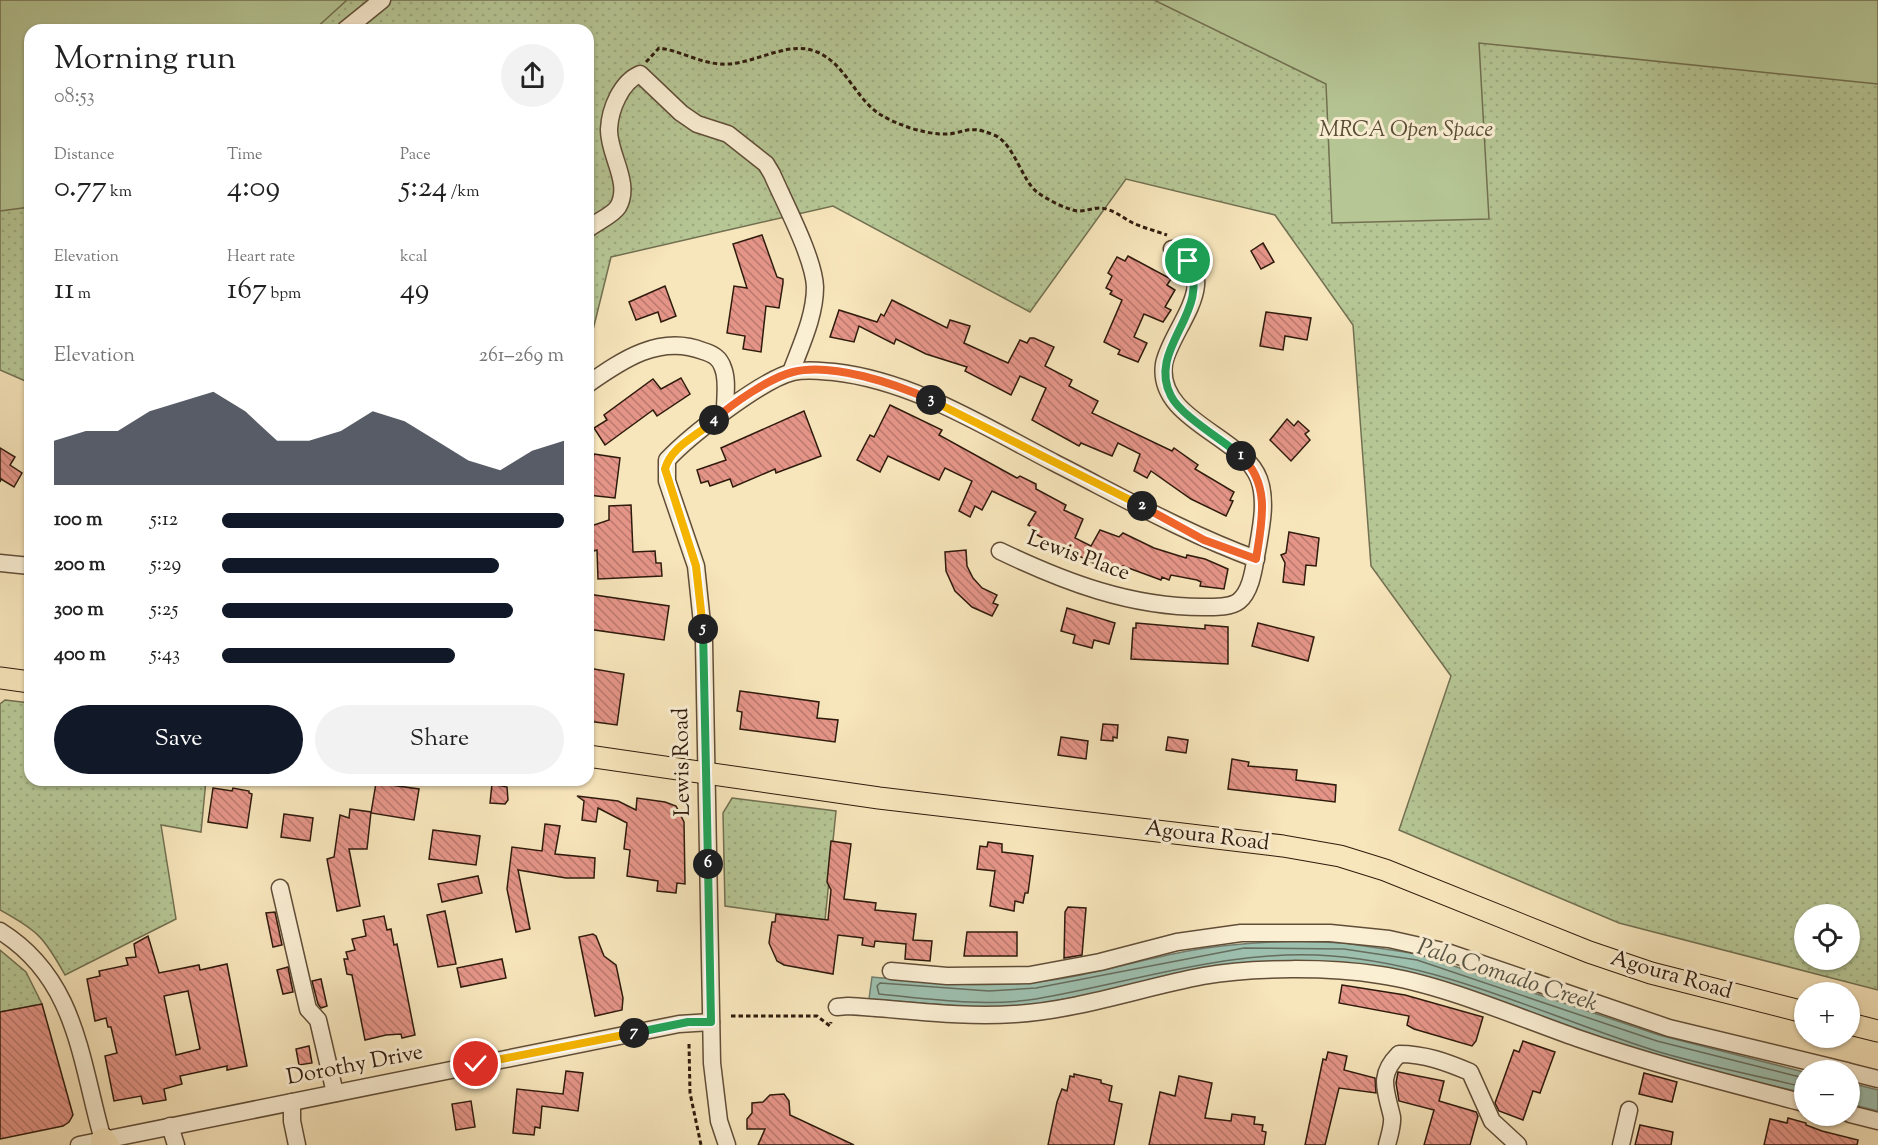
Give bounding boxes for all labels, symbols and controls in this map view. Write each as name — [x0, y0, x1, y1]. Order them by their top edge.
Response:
text: Morning run — [54, 36, 236, 84]
button: share — [501, 44, 564, 107]
text: 08:53 — [54, 83, 95, 112]
park label: MRCA Open Space — [1319, 115, 1493, 147]
text: Distance — [54, 144, 114, 167]
text: Time — [227, 144, 263, 167]
text: Pace — [400, 144, 431, 167]
text: 0.77 — [54, 167, 107, 210]
text: 4:09 — [227, 167, 280, 210]
text: 5:24 — [400, 167, 447, 210]
text: km — [107, 181, 132, 204]
text: /km — [447, 181, 480, 204]
pin — [1162, 235, 1213, 286]
icon: arrive — [1171, 244, 1204, 277]
text: Elevation — [54, 246, 119, 269]
text: Heart rate — [227, 246, 295, 269]
text: kcal — [400, 246, 428, 269]
text: 11 — [54, 269, 74, 312]
text: 167 — [227, 269, 267, 312]
text: 49 — [400, 269, 429, 312]
text: m — [74, 283, 91, 306]
text: bpm — [267, 283, 301, 306]
text: Elevation — [54, 342, 135, 371]
text: 261–269 m — [479, 342, 564, 371]
pin: 3 — [916, 385, 946, 415]
text: 3 — [928, 388, 934, 411]
pin: 4 — [699, 405, 729, 435]
text: 4 — [710, 408, 718, 431]
pin: 1 — [1226, 441, 1256, 471]
text: 1 — [1238, 444, 1244, 467]
pin: 2 — [1127, 491, 1157, 521]
text: 2 — [1138, 494, 1146, 517]
text: 100 m — [54, 506, 103, 535]
text: 5:12 — [150, 506, 178, 535]
street label: Lewis Place — [1022, 524, 1134, 590]
text: 200 m — [54, 551, 105, 580]
text: 5:29 — [150, 551, 181, 580]
text: 300 m — [54, 596, 104, 625]
text: 5:25 — [150, 596, 178, 625]
pin: 5 — [688, 614, 718, 644]
text: 5 — [700, 617, 706, 640]
text: 400 m — [54, 641, 106, 670]
text: 5:43 — [150, 641, 180, 670]
button: Save — [54, 705, 303, 774]
button: Share — [315, 705, 564, 774]
street label: Lewis Road — [666, 707, 700, 817]
street label: Agoura Road — [1143, 813, 1271, 861]
pin: 6 — [693, 849, 723, 879]
text: 6 — [704, 852, 712, 875]
map controls — [1794, 904, 1860, 1126]
button: locate — [1794, 904, 1860, 970]
water label: Palo Comado Creek — [1412, 931, 1602, 1021]
street label: Agoura Road — [1606, 943, 1736, 1009]
button: + — [1794, 982, 1860, 1048]
pin: 7 — [619, 1018, 649, 1048]
text: 7 — [630, 1021, 638, 1044]
street label: Dorothy Drive — [284, 1037, 426, 1095]
pin — [450, 1038, 501, 1089]
icon: check — [459, 1047, 492, 1080]
button: − — [1794, 1060, 1860, 1126]

